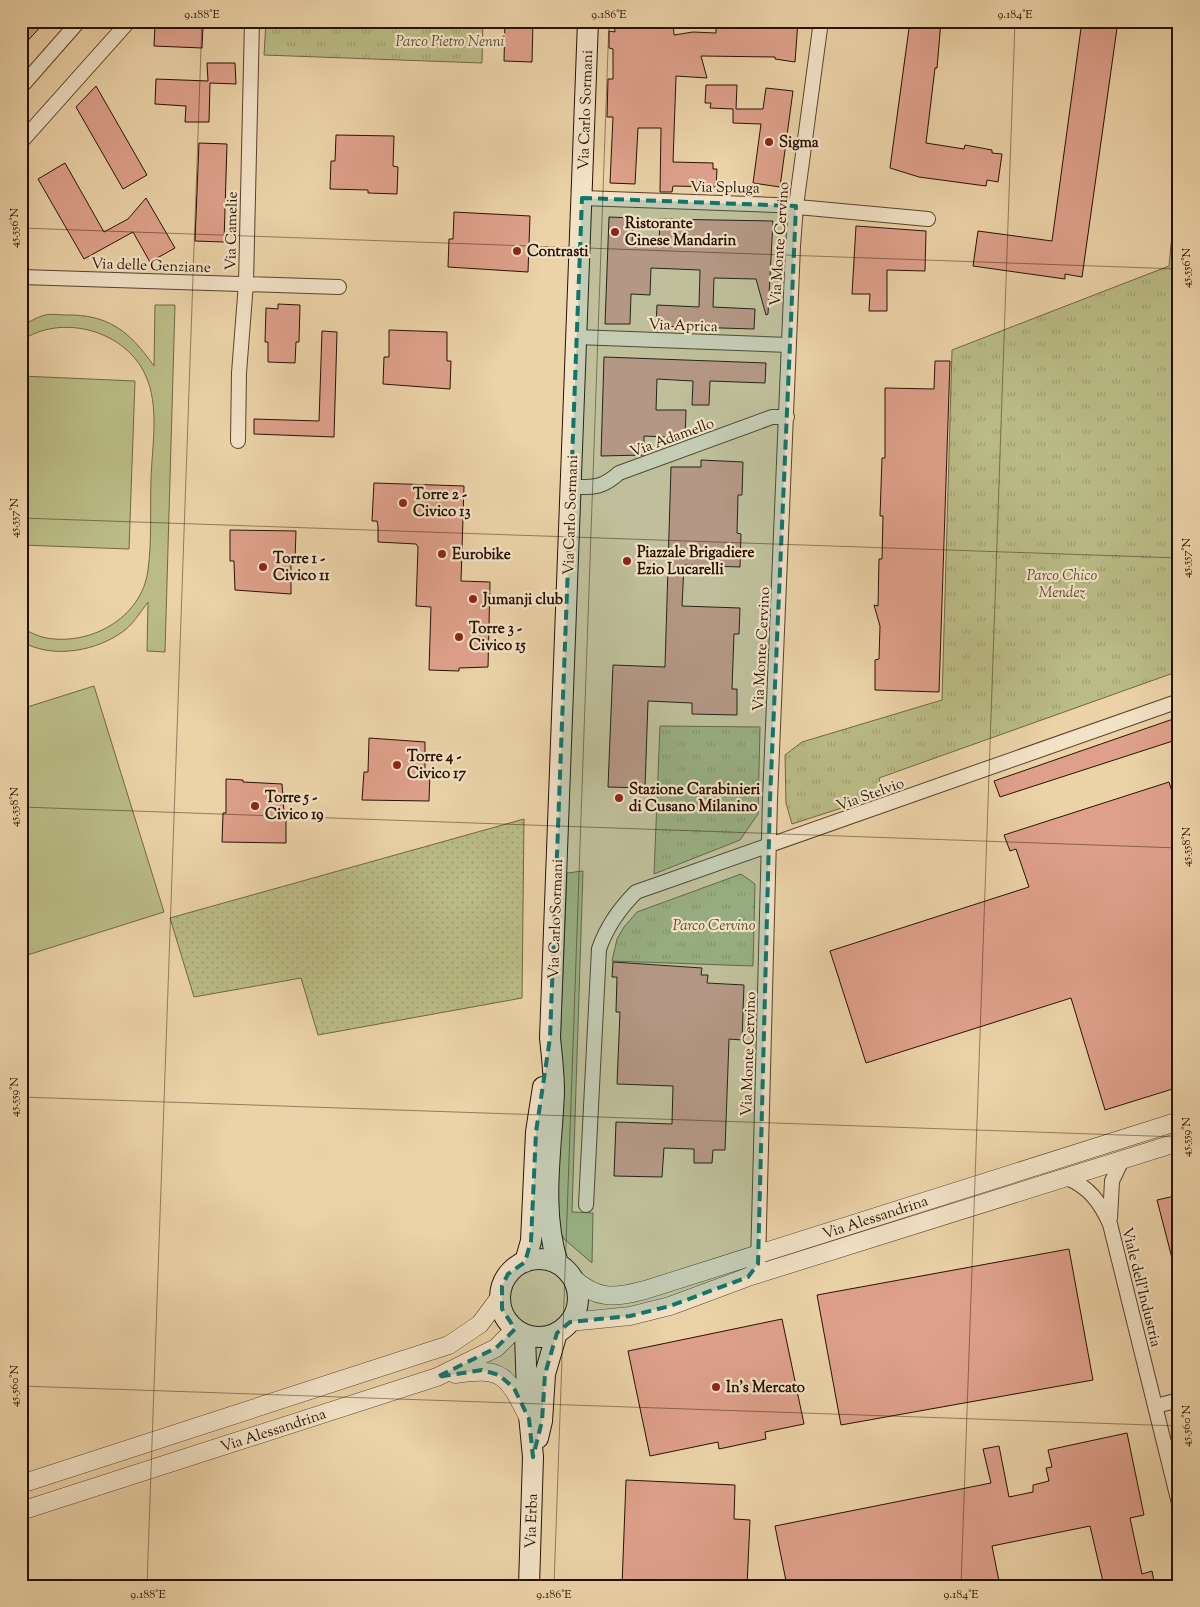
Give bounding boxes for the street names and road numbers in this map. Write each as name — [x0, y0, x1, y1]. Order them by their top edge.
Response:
street label: Via Carlo Sormani — [574, 50, 599, 171]
street label: Via Spluga — [690, 177, 760, 200]
street label: Via Monte Cervino — [766, 181, 795, 307]
street label: Via Camelie — [221, 191, 244, 271]
street label: Via delle Genziane — [91, 254, 211, 279]
street label: Via Aprica — [648, 315, 718, 338]
street label: Via Adamello — [628, 413, 717, 463]
street label: Via Carlo Sormani — [559, 455, 584, 576]
street label: Via Monte Cervino — [749, 586, 776, 712]
street label: Via Stelvio — [834, 773, 907, 817]
street label: Via Carlo Sormani — [544, 859, 569, 980]
street label: Via Monte Cervino — [737, 991, 762, 1117]
street label: Via Alessandrina — [820, 1191, 931, 1245]
street label: Viale dell'Industria — [1116, 1225, 1166, 1349]
street label: Via Alessandrina — [218, 1404, 329, 1458]
street label: Via Erba — [521, 1493, 544, 1549]

